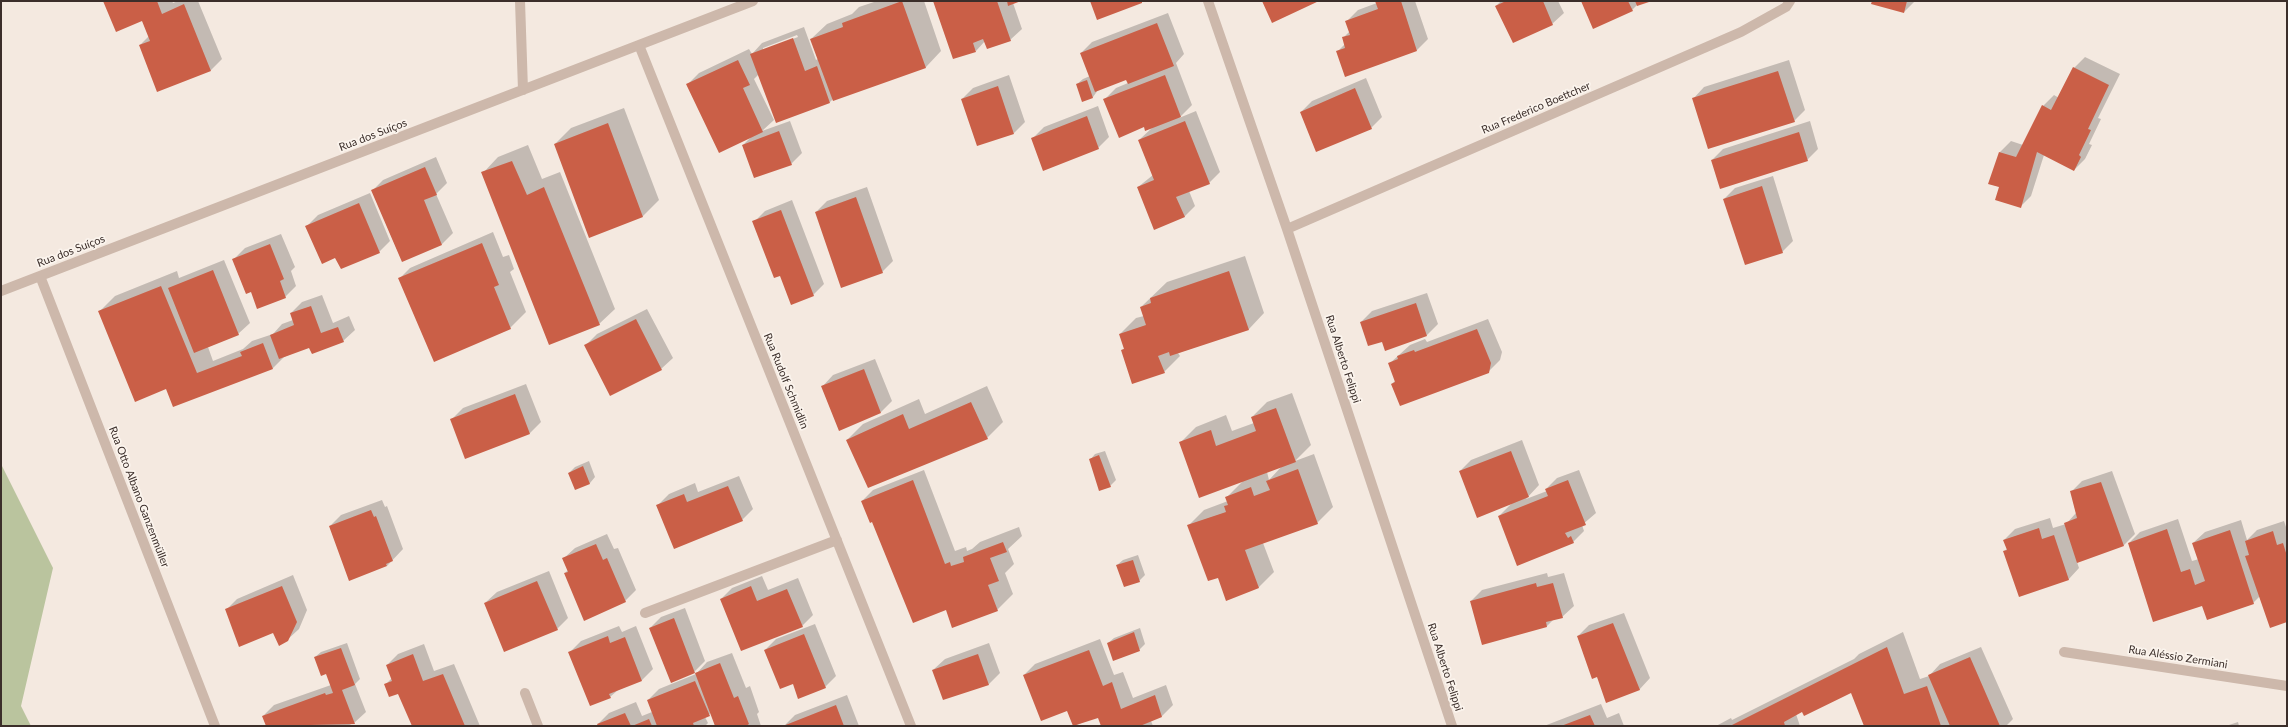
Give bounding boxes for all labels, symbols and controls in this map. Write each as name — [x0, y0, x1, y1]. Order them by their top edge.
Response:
street label: Rua Frederico Boettcher — [1480, 79, 1592, 137]
street label: Rua dos Suíços — [337, 116, 409, 154]
street label: Rua dos Suíços — [35, 232, 107, 270]
street label: Rua Alberto Felippi — [1323, 313, 1363, 405]
street label: Rua Rudolf Schmidlin — [761, 331, 811, 431]
street label: Rua Otto Albano Ganzenmüller — [106, 425, 172, 569]
street label: Rua Alberto Felippi — [1425, 621, 1465, 713]
street label: Rua Aléssio Zermiani — [2127, 643, 2229, 671]

